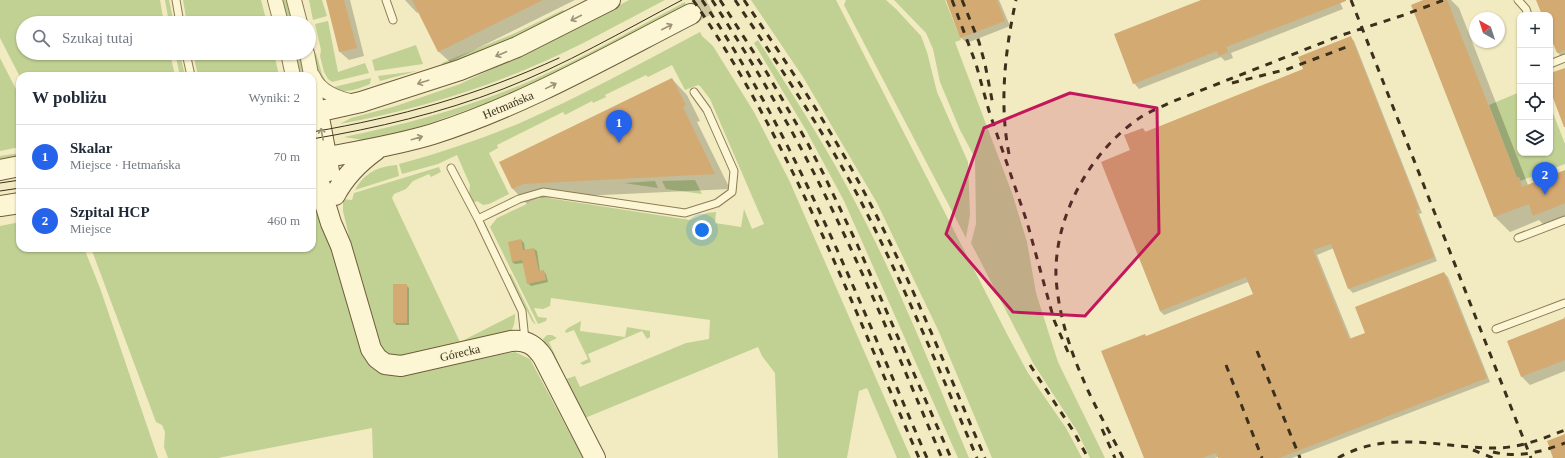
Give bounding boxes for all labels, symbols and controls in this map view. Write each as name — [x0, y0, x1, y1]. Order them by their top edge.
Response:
north arrow — [1469, 12, 1505, 48]
map controls — [1517, 12, 1553, 156]
button: + — [1517, 12, 1553, 48]
one-way arrow — [570, 15, 582, 22]
search box — [16, 16, 316, 60]
one-way arrow — [660, 22, 672, 30]
icon: search — [30, 27, 52, 49]
text: Szukaj tutaj — [62, 30, 133, 46]
button: − — [1517, 48, 1553, 84]
one-way arrow — [495, 50, 507, 58]
one-way arrow — [416, 79, 429, 86]
one-way arrow — [545, 82, 557, 89]
button: locate — [1517, 84, 1553, 120]
text: W pobliżu — [32, 88, 107, 107]
street label: Hetmańska — [480, 88, 536, 122]
text: Wyniki: 2 — [248, 90, 300, 105]
pin: 1 — [606, 110, 632, 143]
button: layers — [1517, 120, 1553, 156]
one-way arrow — [318, 128, 326, 141]
one-way arrow — [410, 134, 423, 141]
text: Skalar — [70, 140, 113, 156]
text: 1 — [42, 149, 48, 164]
text: 70 m — [274, 149, 300, 164]
text: Miejsce · Hetmańska — [70, 157, 180, 172]
pin: 2 — [1532, 162, 1558, 195]
text: Szpital HCP — [70, 204, 150, 220]
text: 2 — [42, 213, 48, 228]
text: 460 m — [267, 213, 300, 228]
your location — [692, 220, 712, 240]
text: Miejsce — [70, 221, 111, 236]
street label: Górecka — [439, 341, 482, 364]

